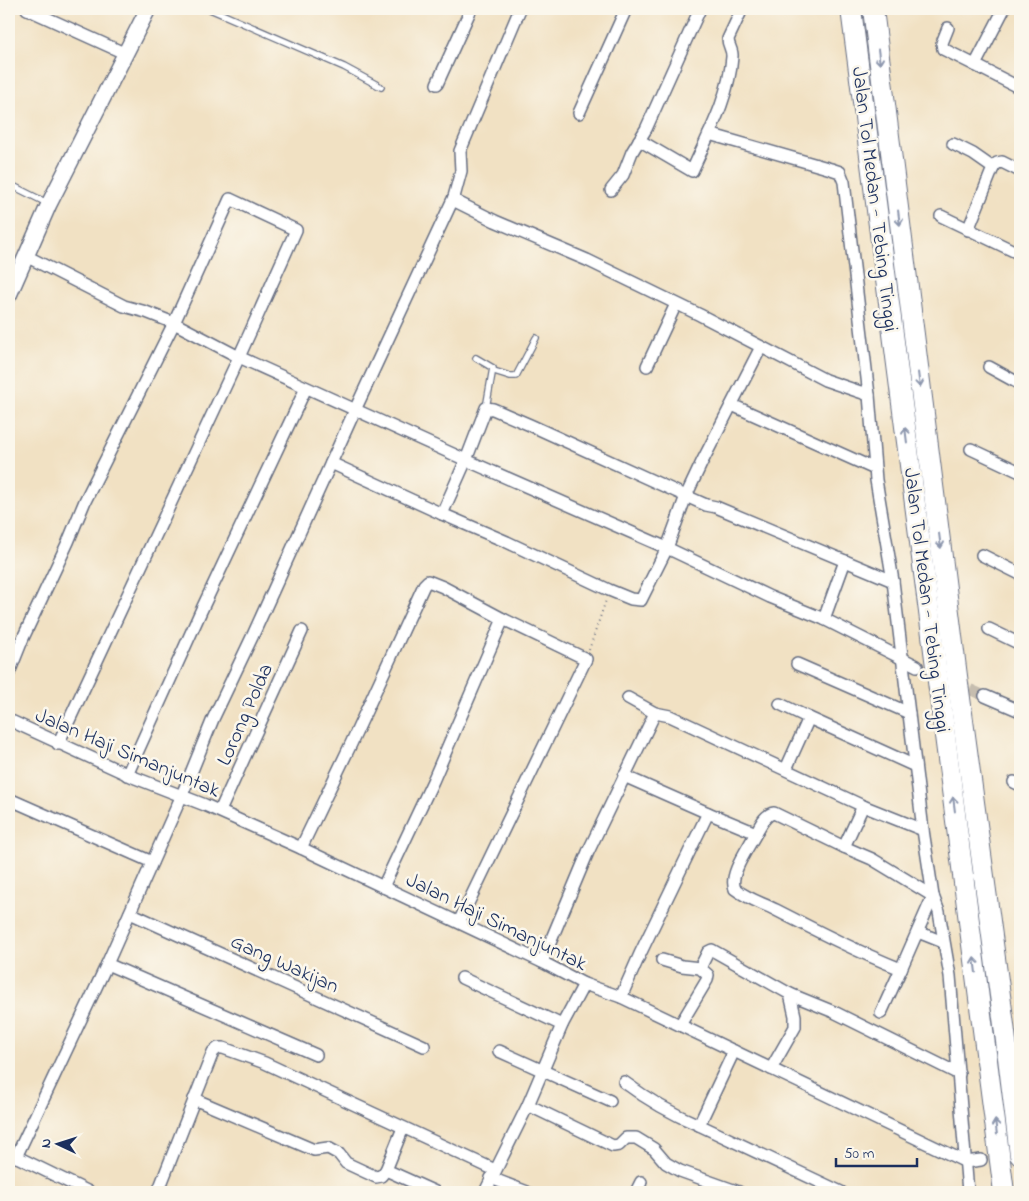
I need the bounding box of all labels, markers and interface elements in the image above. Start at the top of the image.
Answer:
one-way arrow [874,49,884,65]
street label: Jalan Tol Medan - Tebing Tinggi [841,65,905,334]
one-way arrow [894,210,904,226]
one-way arrow [914,371,924,387]
one-way arrow [901,427,911,443]
street label: Jalan Tol Medan - Tebing Tinggi [893,466,957,735]
one-way arrow [935,532,945,548]
street label: Lorong Polda [210,659,284,772]
street label: Jalan Haji Simanjuntak [30,701,225,807]
one-way arrow [949,797,959,813]
street label: Jalan Haji Simanjuntak [400,866,592,980]
street label: Gang Wakijan [224,928,343,1004]
one-way arrow [970,958,980,974]
north arrow [32,1118,82,1168]
one-way arrow [991,1119,1001,1135]
scale bar [836,1136,918,1168]
text: N [36,1138,57,1149]
text: 50 m [844,1143,875,1165]

